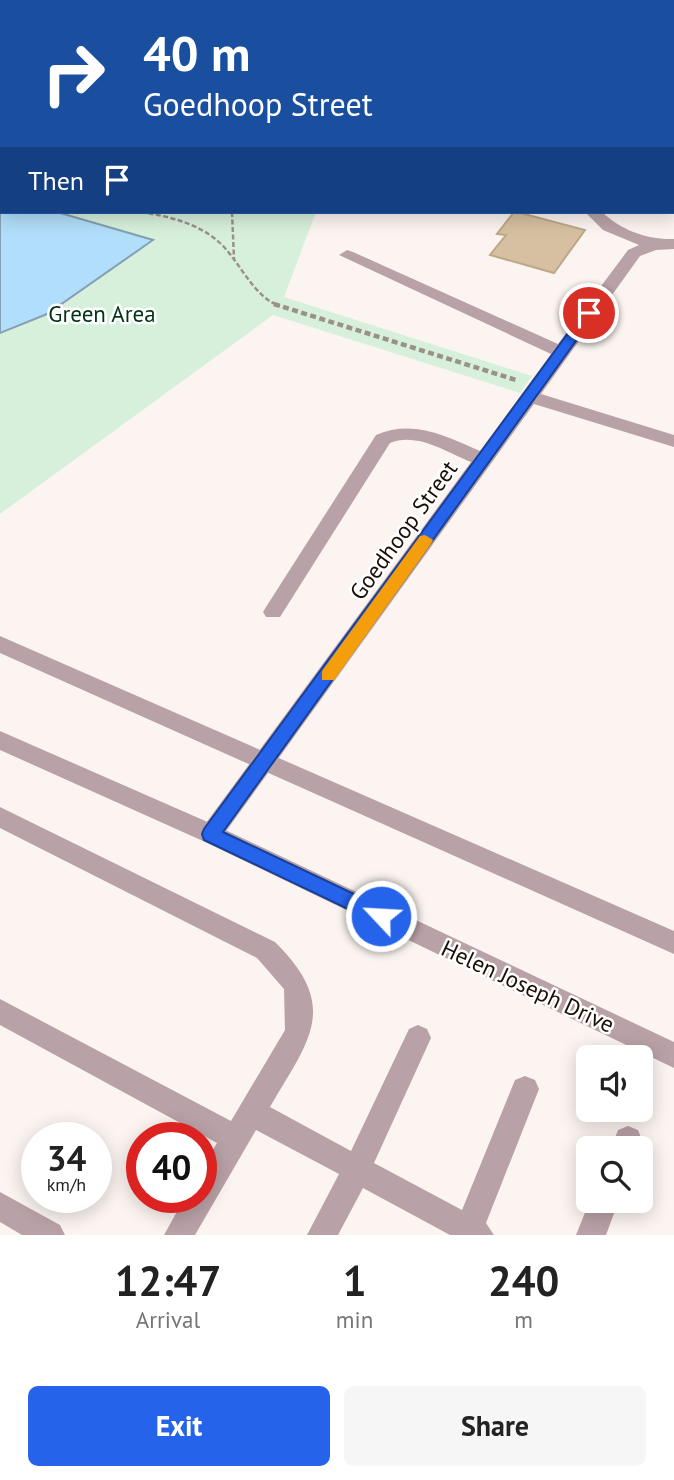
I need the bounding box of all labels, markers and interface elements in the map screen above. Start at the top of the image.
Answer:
text: 40 m [143,21,250,85]
icon: right [28,28,119,119]
text: Goedhoop Street [143,83,373,125]
icon: arrive [98,161,136,199]
text: Then [28,164,84,197]
pin [559,283,619,343]
icon: arrive [570,294,608,332]
park label: Green Area [48,299,156,328]
street label: Goedhoop Street [343,455,463,605]
position arrow [344,879,418,953]
street label: Helen Joseph Drive [437,933,619,1039]
map controls [576,1045,653,1213]
button: sound [576,1045,653,1122]
speed limit sign: 40 [126,1122,217,1213]
text: 34 [47,1135,86,1181]
button: search [576,1136,653,1213]
text: km/h [47,1173,86,1196]
text: 12:47 [115,1253,221,1308]
text: 1 [343,1253,366,1308]
text: 240 [488,1253,559,1308]
text: Arrival [136,1305,200,1334]
text: min [336,1305,373,1334]
text: m [514,1305,533,1334]
button: Exit [28,1386,330,1466]
button: Share [344,1386,646,1466]

